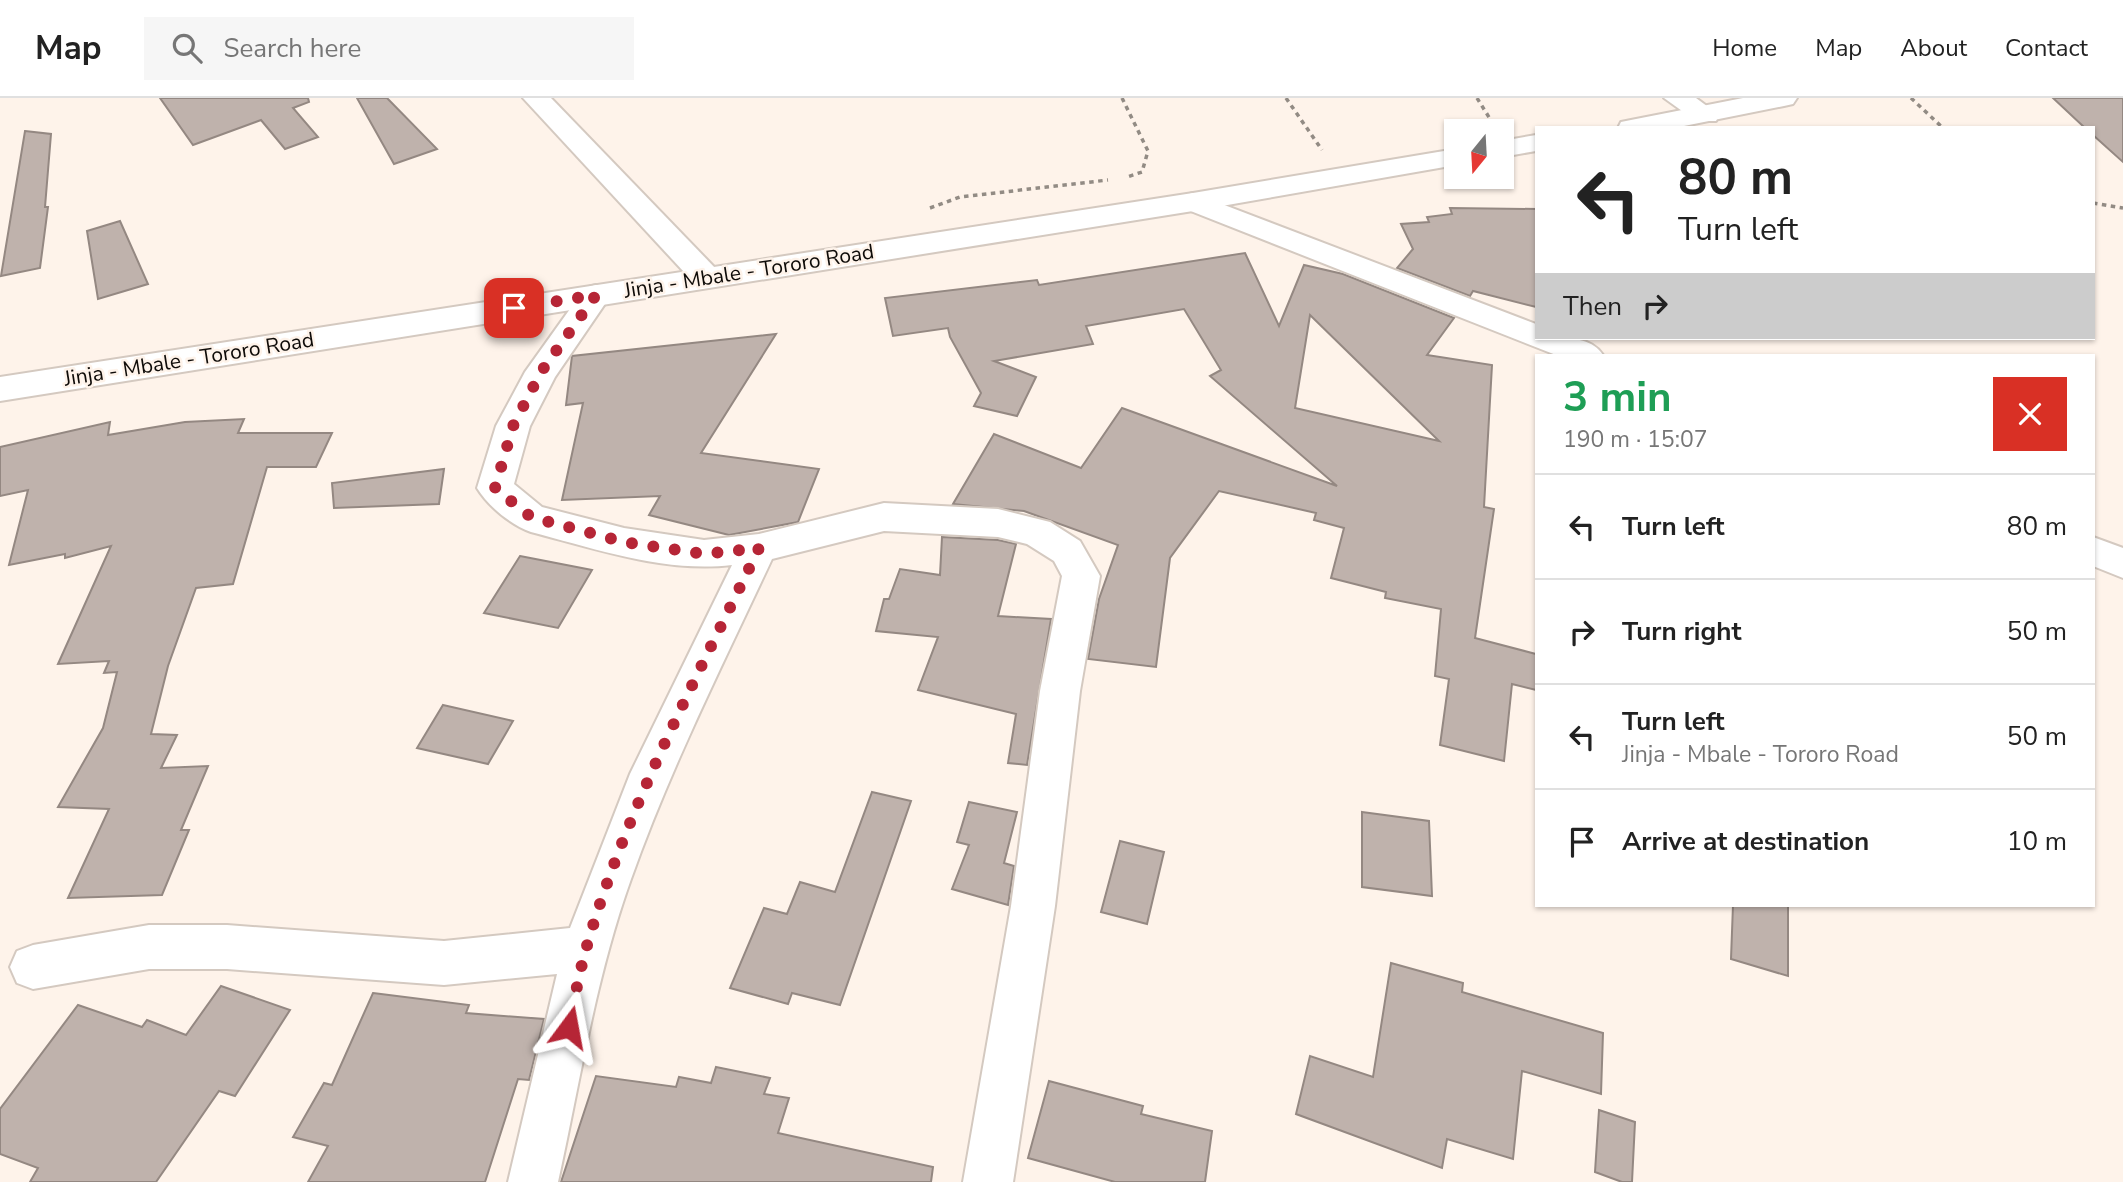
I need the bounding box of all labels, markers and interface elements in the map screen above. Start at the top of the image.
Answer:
search box [144,17,634,80]
text: Map [35,26,102,71]
icon: search [168,29,206,67]
text: Search here [224,31,361,66]
text: Home [1712,32,1777,64]
text: Map [1815,32,1862,64]
text: About [1900,32,1967,64]
text: Contact [2005,32,2088,64]
north arrow [1444,119,1514,189]
map controls [1444,119,1514,189]
text: 80 m [1678,144,1793,211]
icon: left [1563,154,1654,245]
text: Turn left [1678,208,1798,251]
street label: Jinja - Mbale - Tororo Road [621,237,876,305]
pin [484,278,544,338]
icon: right [1636,287,1674,325]
icon: arrive [495,289,533,327]
text: Then [1563,289,1622,324]
street label: Jinja - Mbale - Tororo Road [61,325,316,393]
text: 3 min [1563,369,1672,426]
button: close [1993,377,2067,451]
text: 190 m · 15:07 [1563,424,1708,455]
icon: left [1563,508,1601,546]
text: Turn left [1622,509,1725,544]
text: 80 m [2007,509,2067,544]
icon: right [1563,613,1601,651]
text: Turn right [1622,614,1741,649]
text: 50 m [2007,614,2067,649]
text: Turn left [1622,704,1725,739]
icon: left [1563,718,1601,756]
text: 50 m [2007,719,2067,754]
text: Jinja - Mbale - Tororo Road [1622,739,1899,770]
icon: arrive [1563,823,1601,861]
text: Arrive at destination [1622,824,1869,859]
text: 10 m [2007,824,2067,859]
position arrow [532,990,606,1064]

